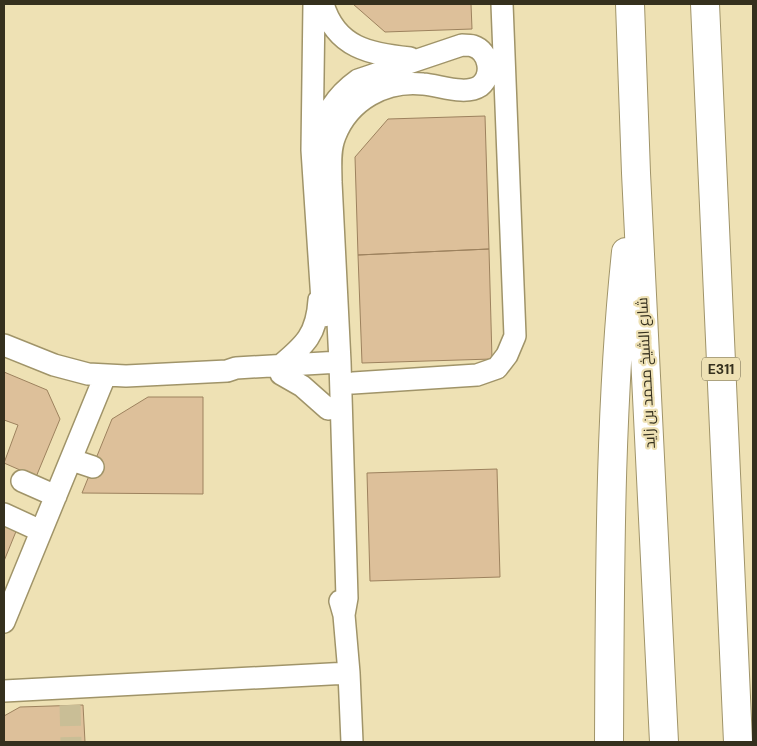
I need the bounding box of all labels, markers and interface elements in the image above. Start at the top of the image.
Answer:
street label: شارع الشيخ محمد بن زايد [632,297,661,449]
road number: E311 [702,358,740,380]

